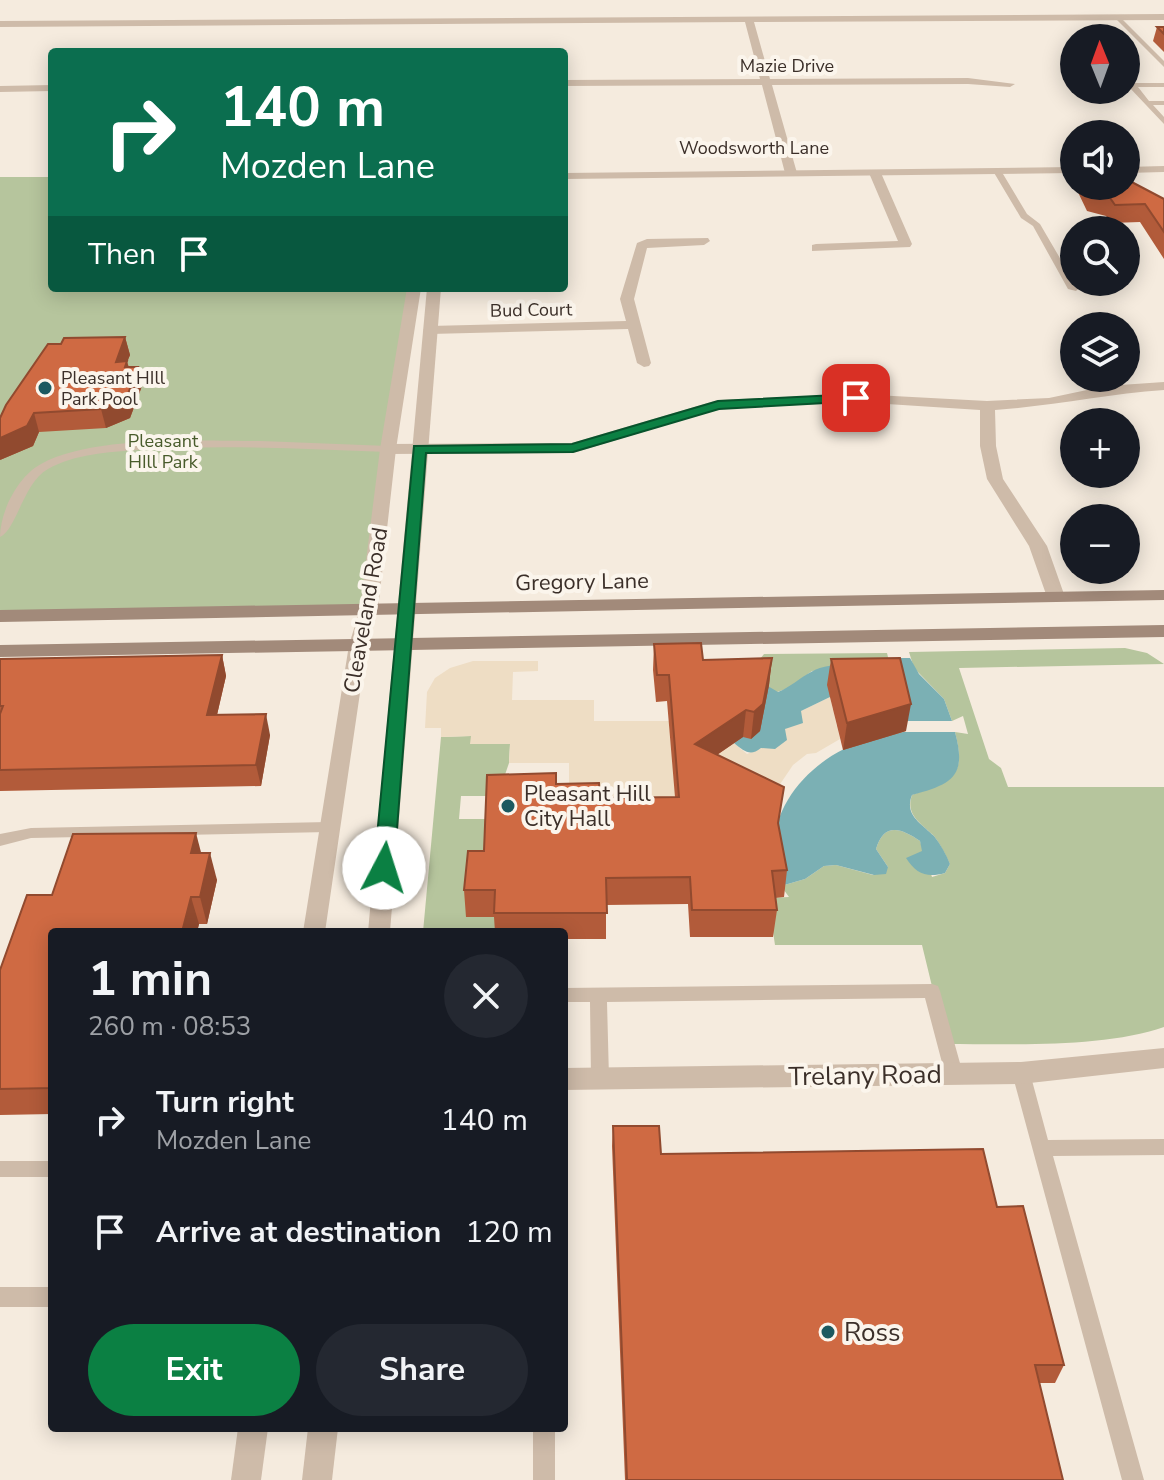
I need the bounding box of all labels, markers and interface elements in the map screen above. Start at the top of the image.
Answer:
north arrow [1060,24,1140,104]
map controls [1060,24,1140,584]
street label: Mazie Drive [740,54,834,78]
text: 140 m [220,69,385,146]
icon: right [88,80,192,184]
button: sound [1060,120,1140,200]
street label: Woodsworth Lane [679,136,829,160]
text: Mozden Lane [220,142,435,191]
button: search [1060,216,1140,296]
icon: arrive [172,232,216,276]
text: Then [88,234,156,275]
street label: Bud Court [490,297,573,323]
button: layers [1060,312,1140,392]
pin [822,364,890,432]
place label: Pleasant HIll Park Pool [61,366,166,411]
icon: arrive [834,376,878,420]
marker: Pleasant HIll Park Pool [36,379,54,397]
button: + [1060,408,1140,488]
park label: Pleasant HIll Park [128,429,199,474]
button: − [1060,504,1140,584]
street label: Cleaveland Road [337,525,395,695]
street label: Gregory Lane [515,566,649,598]
place label: Pleasant Hill City Hall [524,779,651,834]
marker: Pleasant Hill City Hall [499,797,517,815]
position arrow [342,826,426,910]
text: 1 min [88,946,212,1012]
button: close [444,954,528,1038]
text: 260 m · 08:53 [88,1009,251,1044]
street label: Trelany Road [788,1057,942,1094]
text: Turn right [156,1082,294,1123]
icon: right [88,1098,132,1142]
text: 140 m [441,1100,528,1141]
text: Mozden Lane [156,1123,311,1158]
icon: arrive [88,1210,132,1254]
text: Arrive at destination [156,1212,441,1253]
text: 120 m [465,1212,553,1253]
place label: Ross [844,1315,901,1350]
marker: Ross [819,1323,837,1341]
button: Exit [88,1324,300,1416]
button: Share [316,1324,528,1416]

